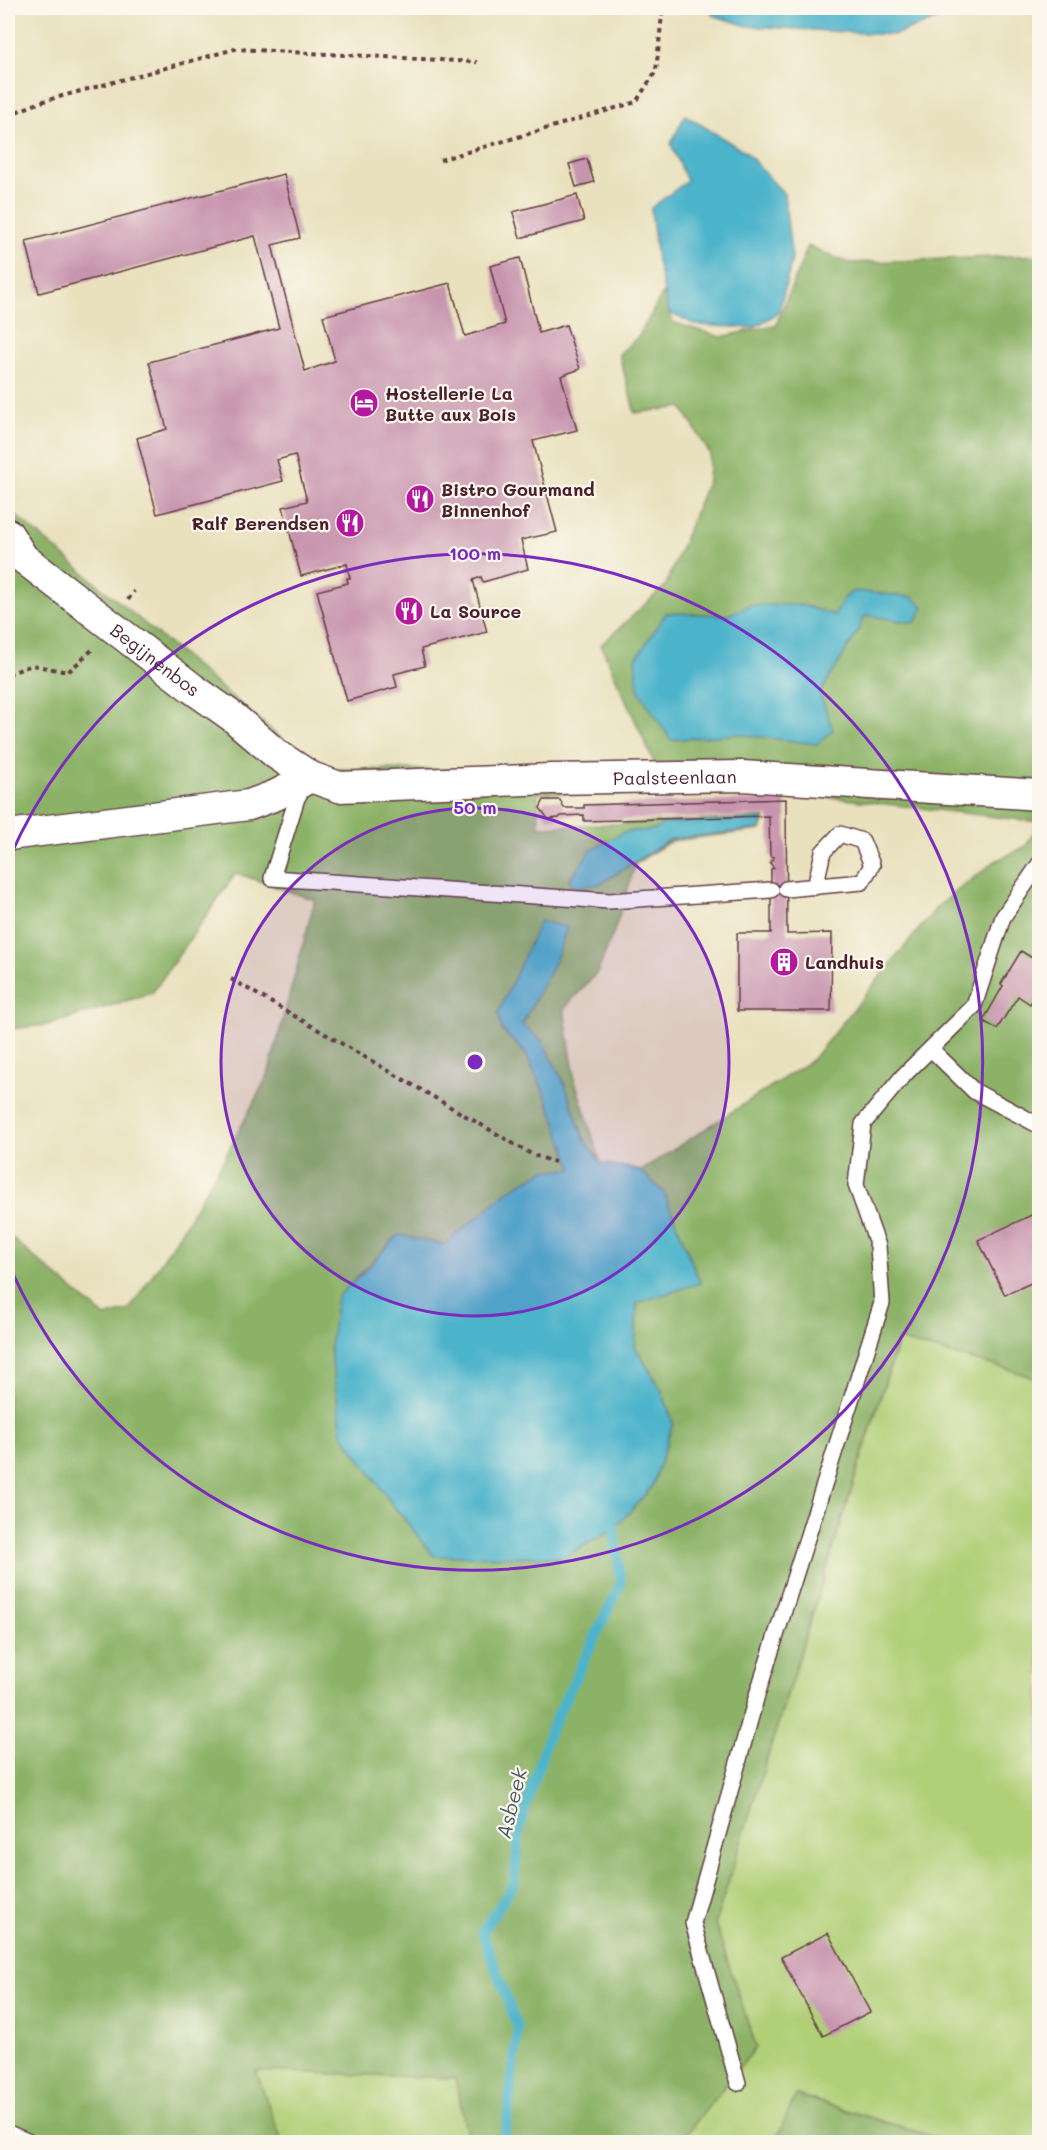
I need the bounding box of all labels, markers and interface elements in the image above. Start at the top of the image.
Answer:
place label: Hostellerie La Butte aux Bois [385,381,516,426]
hotel icon: Hostellerie La Butte aux Bois [348,387,380,419]
place label: Bistro Gourmand Binnenhof [441,477,595,522]
restaurant icon: Bistro Gourmand Binnenhof [404,483,436,515]
restaurant icon: Ralf Berendsen [334,507,366,539]
place label: Ralf Berendsen [192,511,329,535]
text: 100 m [449,541,501,565]
restaurant icon: La Source [393,595,425,627]
place label: La Source [430,599,522,623]
street label: Begijnenbos [106,618,204,702]
street label: Paalsteenlaan [613,764,737,790]
text: 50 m [454,795,496,819]
building icon: Landhuis [768,946,800,978]
place label: Landhuis [805,950,884,974]
centre of rings [465,1052,485,1072]
water label: Asbeek [490,1765,532,1841]

